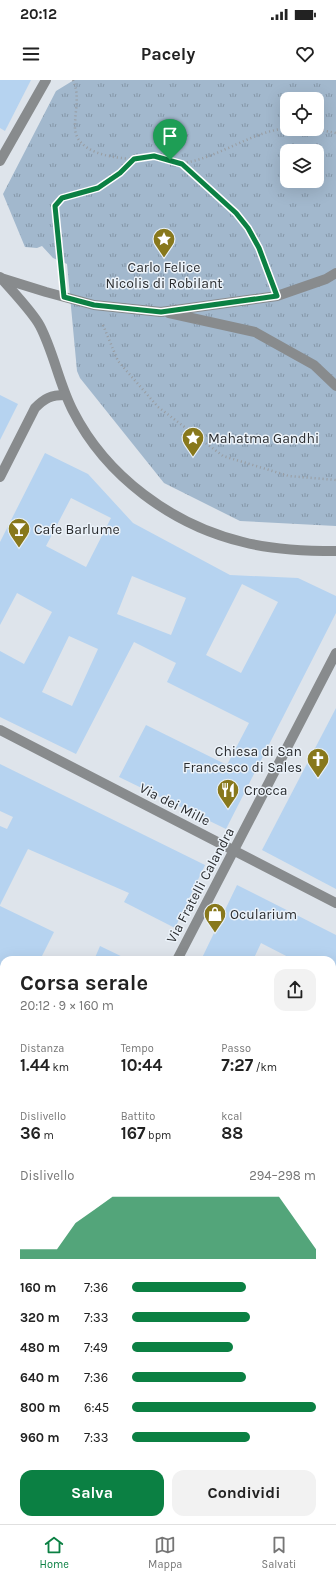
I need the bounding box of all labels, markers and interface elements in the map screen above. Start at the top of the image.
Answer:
text: 20:12 [20,5,57,23]
icon: menu [20,43,42,65]
text: Pacely [141,43,195,65]
icon: heart [294,43,316,65]
map controls [280,92,324,188]
button: locate [280,92,324,136]
pin [153,119,187,160]
icon: arrive [159,125,181,147]
button: layers [280,144,324,188]
place icon: Carlo Felice Nicolis di Robilant [151,226,177,259]
place label: Carlo Felice Nicolis di Robilant [105,259,223,292]
place icon: Mahatma Gandhi [180,425,206,458]
place label: Mahatma Gandhi [208,430,319,447]
bar icon: Cafe Barlume [6,516,32,549]
place label: Cafe Barlume [34,521,120,538]
place label: Chiesa di San Francesco di Sales [183,743,302,776]
church icon: Chiesa di San Francesco di Sales [305,746,331,779]
restaurant icon: Crocca [215,777,241,810]
street label: Via dei Mille [137,779,213,830]
place label: Crocca [244,782,287,799]
street label: Via Fratelli Calandra [163,825,238,946]
shop icon: Ocularium [202,901,228,934]
place label: Ocularium [230,906,297,923]
button: share [274,969,316,1011]
text: Corsa serale [20,970,148,996]
text: 20:12 · 9 × 160 m [20,998,114,1013]
text: Distanza [20,1042,64,1055]
text: Tempo [121,1042,154,1055]
text: Passo [221,1042,251,1055]
text: 1.44 [20,1055,50,1075]
text: 10:44 [121,1055,162,1075]
text: 7:27 [221,1055,253,1075]
text: km [50,1061,69,1074]
text: /km [253,1061,277,1074]
text: Dislivello [20,1110,66,1123]
text: Battito [121,1110,155,1123]
text: kcal [221,1110,242,1123]
text: 36 [20,1123,41,1143]
text: 167 [121,1123,146,1143]
text: 88 [221,1123,243,1143]
text: m [41,1129,54,1142]
text: bpm [146,1129,171,1142]
text: Dislivello [20,1168,74,1183]
text: 294–298 m [249,1168,316,1183]
text: 160 m [20,1280,56,1295]
text: 7:36 [84,1280,108,1295]
text: 320 m [20,1310,60,1325]
text: 7:33 [84,1310,108,1325]
text: 480 m [20,1340,60,1355]
text: 7:49 [84,1340,108,1355]
text: 640 m [20,1370,59,1385]
text: 7:36 [84,1370,108,1385]
text: 800 m [20,1400,60,1415]
text: 6:45 [84,1400,109,1415]
text: 960 m [20,1430,60,1445]
text: 7:33 [84,1430,108,1445]
button: Salva [20,1470,164,1516]
button: Condividi [172,1470,316,1516]
tab: Home [40,1534,69,1571]
tab: Mappa [148,1534,182,1571]
tab: Salvati [262,1534,296,1571]

